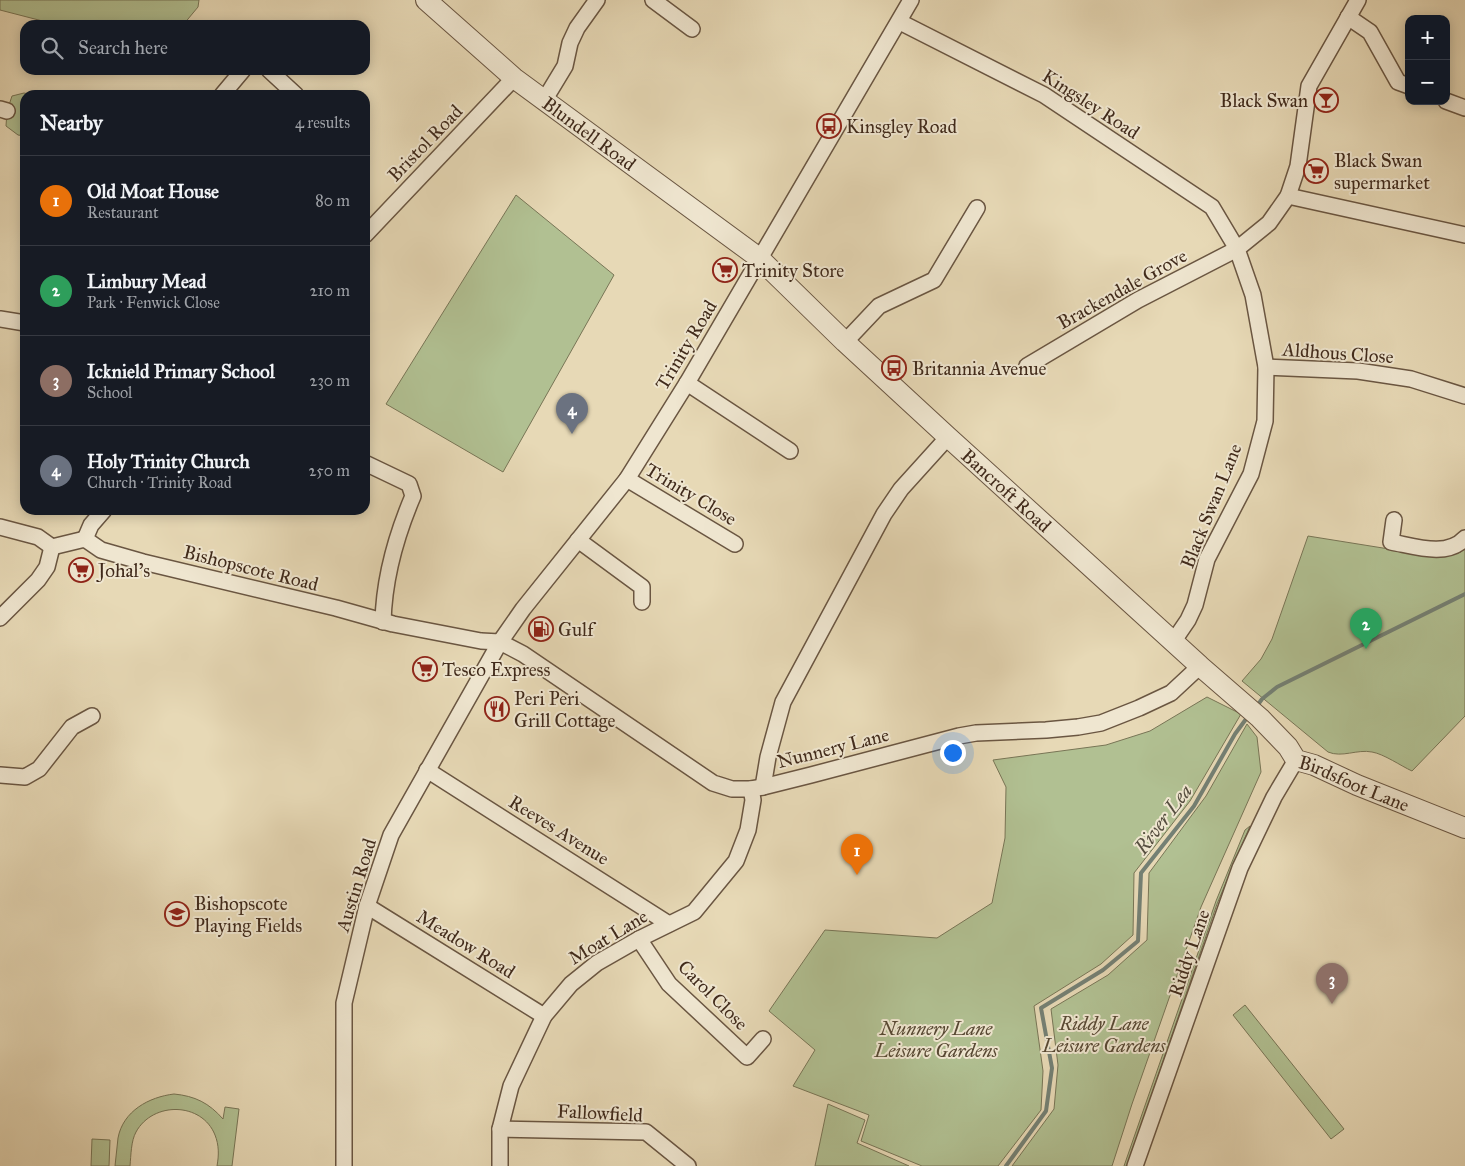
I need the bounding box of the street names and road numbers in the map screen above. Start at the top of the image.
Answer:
street label: Kingsley Road [1038,64,1144,145]
street label: Blundell Road [538,91,641,176]
street label: Bristol Road [383,99,468,186]
street label: Brackendale Grove [1053,244,1191,334]
street label: Trinity Road [650,296,722,394]
street label: Aldhous Close [1281,338,1394,368]
street label: Black Swan Lane [1176,440,1247,572]
street label: Bancroft Road [957,444,1057,537]
street label: Trinity Close [641,458,741,530]
street label: Bishopscote Road [181,540,321,596]
street label: Nunnery Lane [775,723,892,773]
street label: Birdsfoot Lane [1296,750,1413,816]
street label: Reeves Avenue [505,790,613,870]
street label: Austin Road [331,835,381,935]
street label: Moat Lane [564,904,652,970]
street label: Meadow Road [413,905,520,984]
street label: Riddy Lane [1163,906,1215,1000]
street label: Carol Close [673,955,753,1035]
street label: Fallowfield [557,1099,644,1127]

